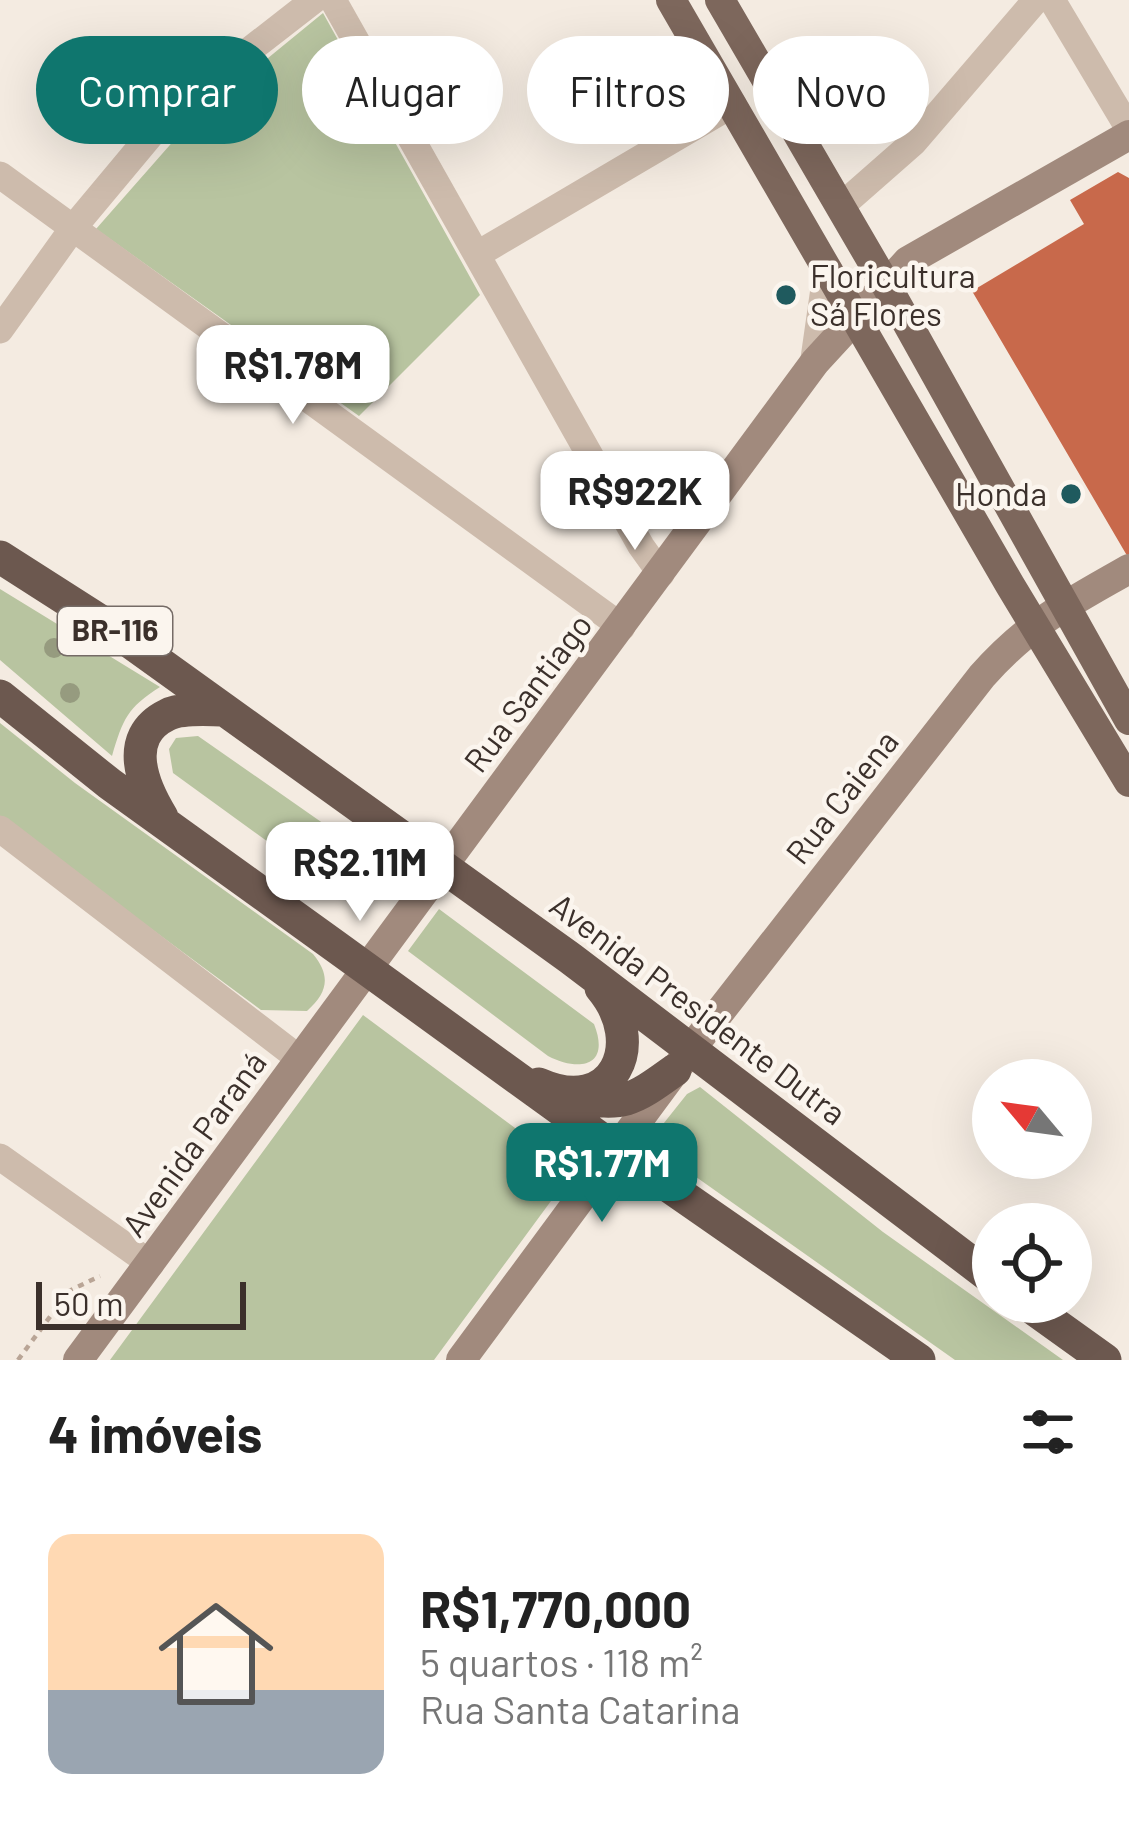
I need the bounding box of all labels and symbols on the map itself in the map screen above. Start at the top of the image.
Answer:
place label: Floricultura Sá Flores [810,255,976,333]
marker: Floricultura Sá Flores [773,282,799,308]
pin: R$1.78M [182,325,404,427]
pin: R$922K [537,451,733,553]
place label: Honda [955,473,1047,513]
marker: Honda [1058,481,1084,507]
street label: Rua Santiago [455,605,600,780]
road number: BR-116 [58,607,172,655]
street label: Rua Caiena [777,722,906,871]
pin: R$2.11M [249,822,471,924]
street label: Avenida Presidente Dutra [543,884,854,1133]
street label: Avenida Paraná [113,1043,274,1244]
north arrow [972,1059,1092,1179]
pin: R$1.77M [491,1123,713,1225]
scale bar [36,1276,246,1329]

